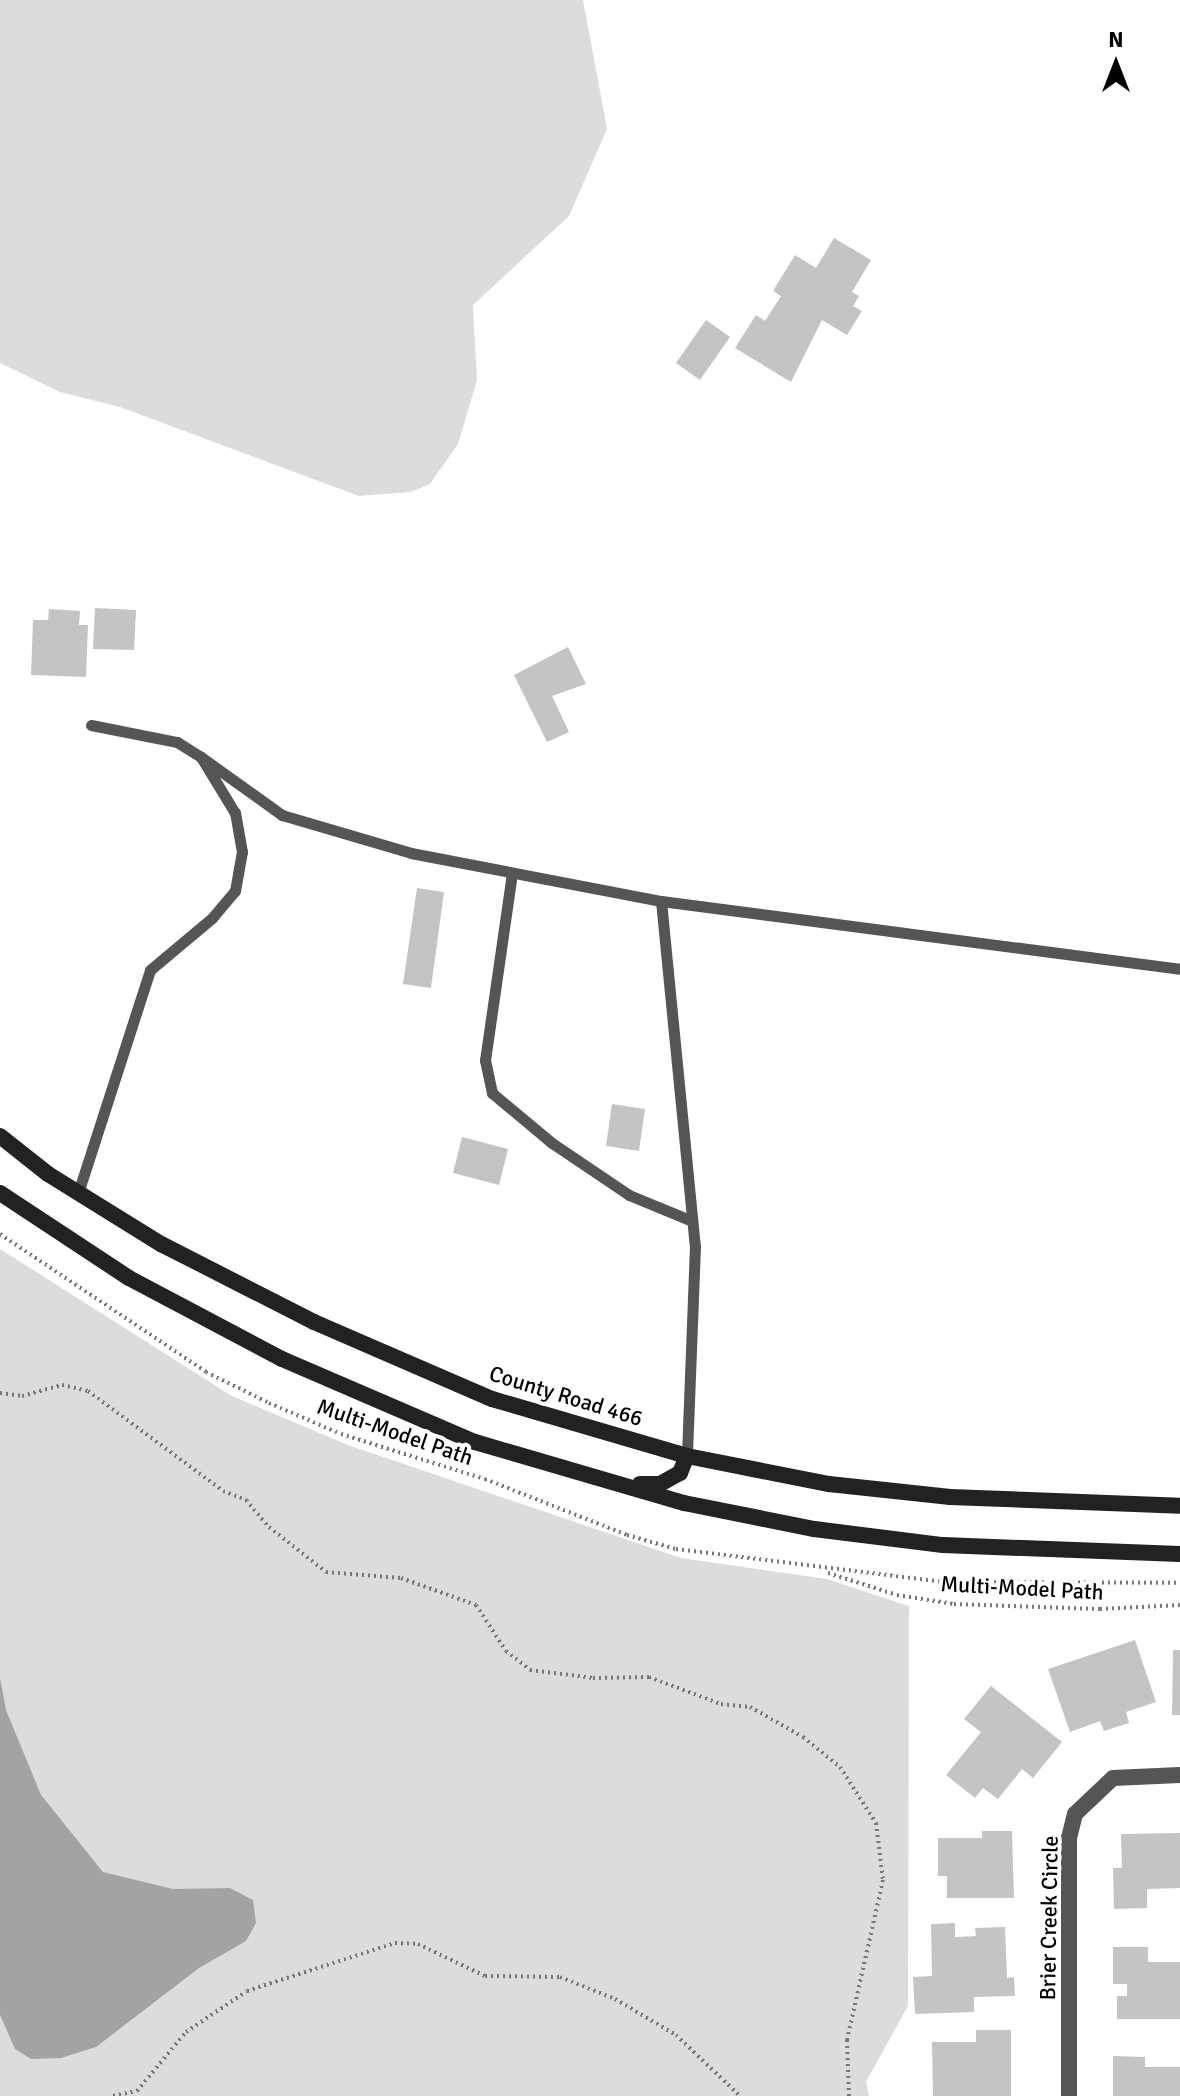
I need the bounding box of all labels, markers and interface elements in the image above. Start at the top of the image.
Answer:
north arrow [1076,24,1156,104]
text: N [1108,26,1124,53]
street label: County Road 466 [486,1360,646,1432]
street label: Multi-Model Path [314,1393,476,1471]
street label: Multi-Model Path [940,1571,1104,1605]
street label: Brier Creek Circle [1034,1835,1064,2001]

